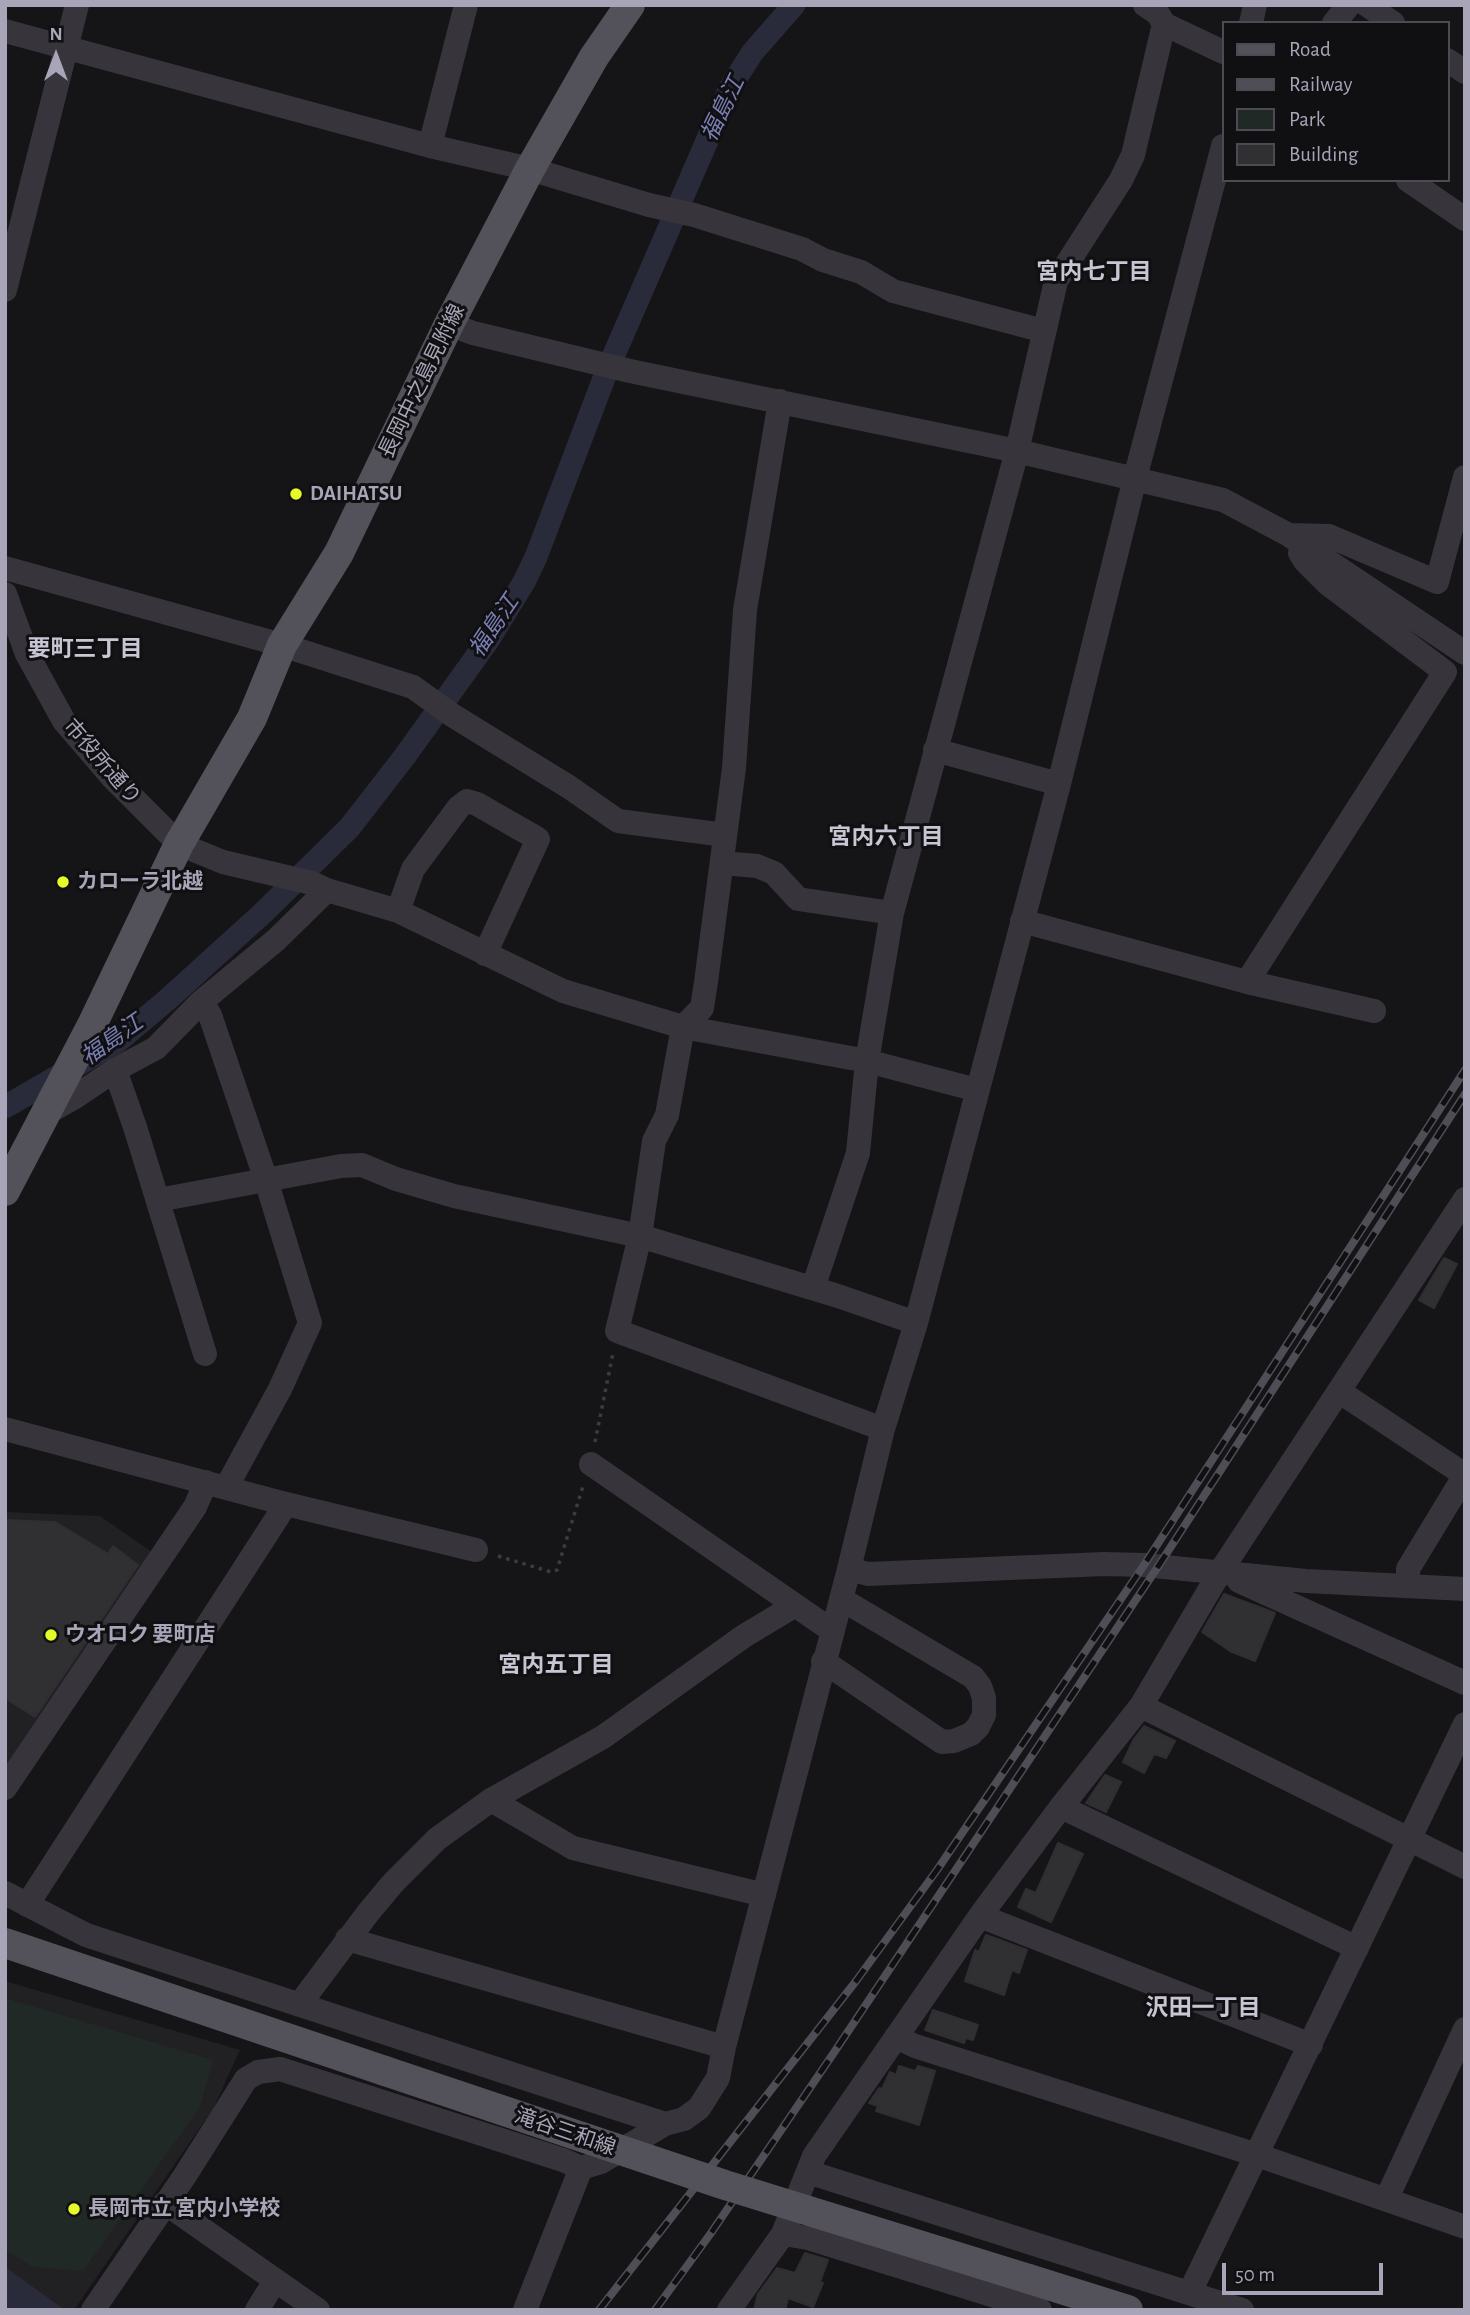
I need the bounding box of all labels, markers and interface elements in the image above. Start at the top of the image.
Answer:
north arrow [21,21,91,91]
legend [1222,21,1449,182]
text: N [49,25,63,44]
text: Road [1289,39,1331,60]
water label: 福島江 [695,72,751,146]
text: Railway [1289,74,1352,95]
text: Park [1289,109,1325,130]
text: Building [1289,144,1358,165]
district label: 宮内七丁目 [1037,258,1151,286]
street label: 長岡中之島見附線 [374,300,470,462]
place label: DAIHATSU [310,481,402,507]
marker: DAIHATSU [288,486,304,502]
water label: 福島江 [463,590,525,662]
district label: 要町三丁目 [28,635,142,663]
street label: 市役所通り [58,714,146,810]
district label: 宮内六丁目 [829,823,943,851]
place label: カローラ北越 [77,869,203,895]
marker: カローラ北越 [55,874,71,890]
water label: 福島江 [76,1009,148,1071]
place label: ウオロク 要町店 [65,1622,215,1648]
marker: ウオロク 要町店 [43,1627,59,1643]
district label: 宮内五丁目 [499,1651,613,1679]
district label: 沢田一丁目 [1146,1994,1260,2022]
street label: 滝谷三和線 [511,2103,619,2161]
place label: 長岡市立 宮内小学校 [88,2196,280,2222]
marker: 長岡市立 宮内小学校 [66,2201,82,2217]
scale bar [1225,2248,1386,2292]
text: 50 m [1235,2264,1275,2285]

